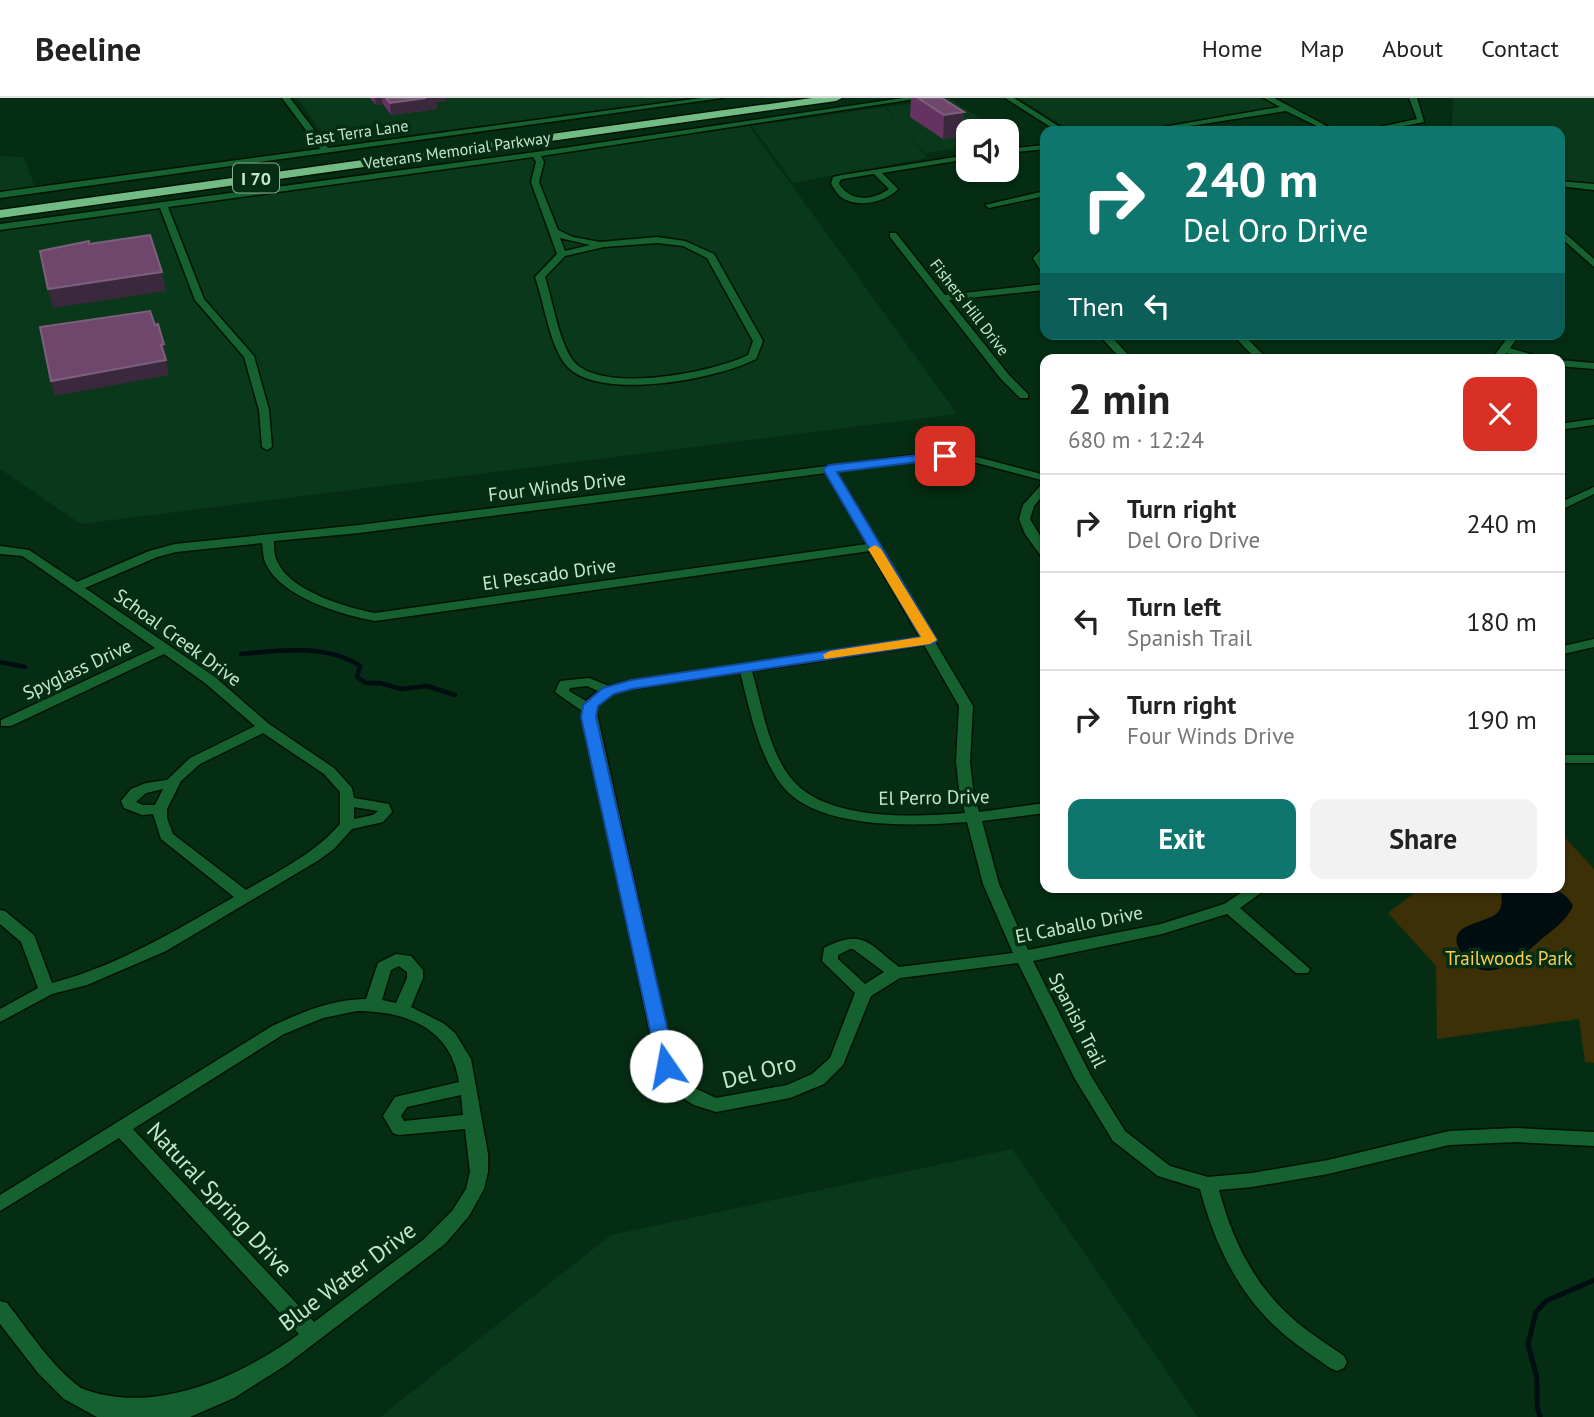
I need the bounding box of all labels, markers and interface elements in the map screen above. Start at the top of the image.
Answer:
text: Beeline [35,27,141,70]
text: Home [1202,33,1262,64]
text: Map [1300,33,1344,64]
text: About [1382,33,1443,64]
text: Contact [1481,33,1559,64]
street label: East Terra Lane [304,115,410,149]
map controls [956,119,1019,182]
button: sound [956,119,1019,182]
street label: Veterans Memorial Parkway [361,127,552,173]
text: 240 m [1183,147,1318,211]
icon: right [1068,154,1159,245]
road number: I 70 [233,164,279,192]
text: Del Oro Drive [1183,209,1368,251]
street label: Fishers Hill Drive [926,255,1014,359]
icon: left [1138,287,1176,325]
text: Then [1068,290,1124,323]
text: 2 min [1068,371,1170,426]
button: close [1463,377,1537,451]
text: 680 m · 12:24 [1068,425,1204,454]
pin [915,426,975,486]
icon: arrive [926,437,964,475]
street label: Four Winds Drive [487,466,627,506]
text: Turn right [1127,492,1236,525]
icon: right [1068,504,1106,542]
text: 240 m [1466,507,1537,540]
text: Del Oro Drive [1127,525,1260,554]
street label: El Pescado Drive [481,553,617,595]
street label: Schoal Creek Drive [110,583,246,691]
text: Turn left [1127,590,1221,623]
icon: left [1068,602,1106,640]
text: 180 m [1466,605,1537,638]
text: Spanish Trail [1127,623,1252,652]
street label: Spyglass Drive [19,633,135,705]
text: Turn right [1127,688,1236,721]
icon: right [1068,700,1106,738]
text: 190 m [1466,703,1537,736]
text: Four Winds Drive [1127,721,1295,750]
street label: El Perro Drive [878,784,990,810]
button: Exit [1068,799,1296,879]
button: Share [1310,799,1537,879]
street label: El Caballo Drive [1013,900,1145,948]
park label: Trailwoods Park [1445,946,1573,970]
street label: Spanish Trail [1044,969,1112,1072]
position arrow [629,1029,703,1103]
street label: Del Oro [719,1048,799,1094]
street label: Natural Spring Drive [141,1116,299,1282]
street label: Blue Water Drive [273,1215,421,1337]

